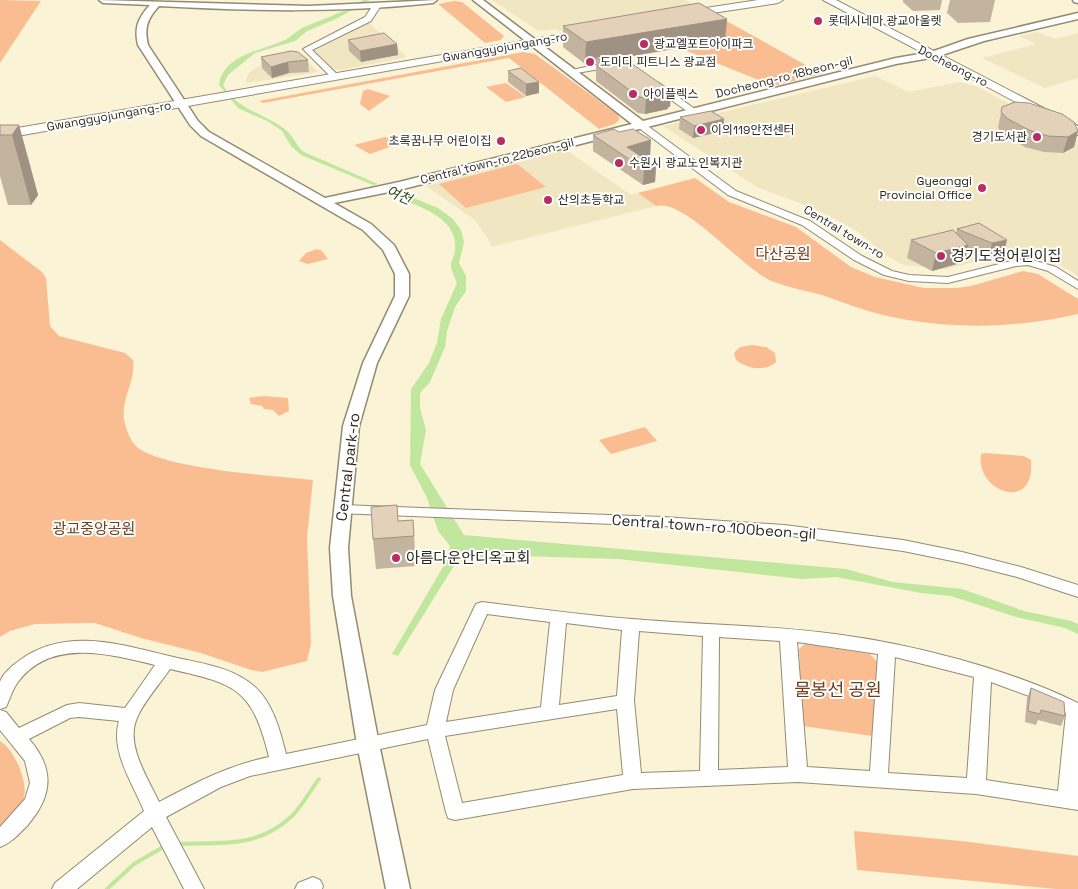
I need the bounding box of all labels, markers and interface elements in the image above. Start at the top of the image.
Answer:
place label: 롯데시네마 광교아울렛 [828,13,942,29]
marker: 롯데시네마 광교아울렛 [812,15,824,27]
street label: Gwanggyojungang-ro [441,28,569,66]
place label: 광교엘포트아이파크 [654,36,753,52]
marker: 광교엘포트아이파크 [638,38,650,50]
street label: Docheong-ro [915,41,991,91]
street label: Docheong-ro 18beon-gil [714,52,854,102]
place label: 도미디 피트니스 광교점 [600,54,717,70]
marker: 도미디 피트니스 광교점 [584,56,596,68]
place label: 아이플렉스 [643,86,698,102]
marker: 아이플렉스 [627,88,639,100]
street label: Gwanggyojungang-ro [45,97,173,135]
place label: 이의119안전센터 [711,122,795,138]
marker: 이의119안전센터 [695,124,707,136]
place label: 경기도서관 [972,129,1027,145]
marker: 경기도서관 [1031,131,1043,143]
place label: 초록꿈나무 어린이집 [389,133,491,149]
street label: Central town-ro 22beon-gil [419,134,575,188]
marker: 초록꿈나무 어린이집 [495,135,507,147]
place label: 수원시 광교노인복지관 [629,155,743,171]
marker: 수원시 광교노인복지관 [613,157,625,169]
place label: Gyeonggi Provincial Office [879,173,972,203]
water label: 여천 [384,182,415,209]
marker: Gyeonggi Provincial Office [976,182,988,194]
place label: 산의초등학교 [558,192,624,208]
marker: 산의초등학교 [542,194,554,206]
street label: Central town-ro [801,202,887,262]
park label: 다산공원 [755,244,811,263]
place label: 경기도청어린이집 [951,246,1061,265]
marker: 경기도청어린이집 [935,250,947,262]
street label: Central park-ro [331,412,364,522]
street label: Central town-ro 100beon-gil [611,510,817,543]
park label: 광교중앙공원 [53,519,135,538]
place label: 아름다운안디옥교회 [406,548,530,567]
marker: 아름다운안디옥교회 [390,552,402,564]
park label: 물봉선 공원 [794,678,882,701]

